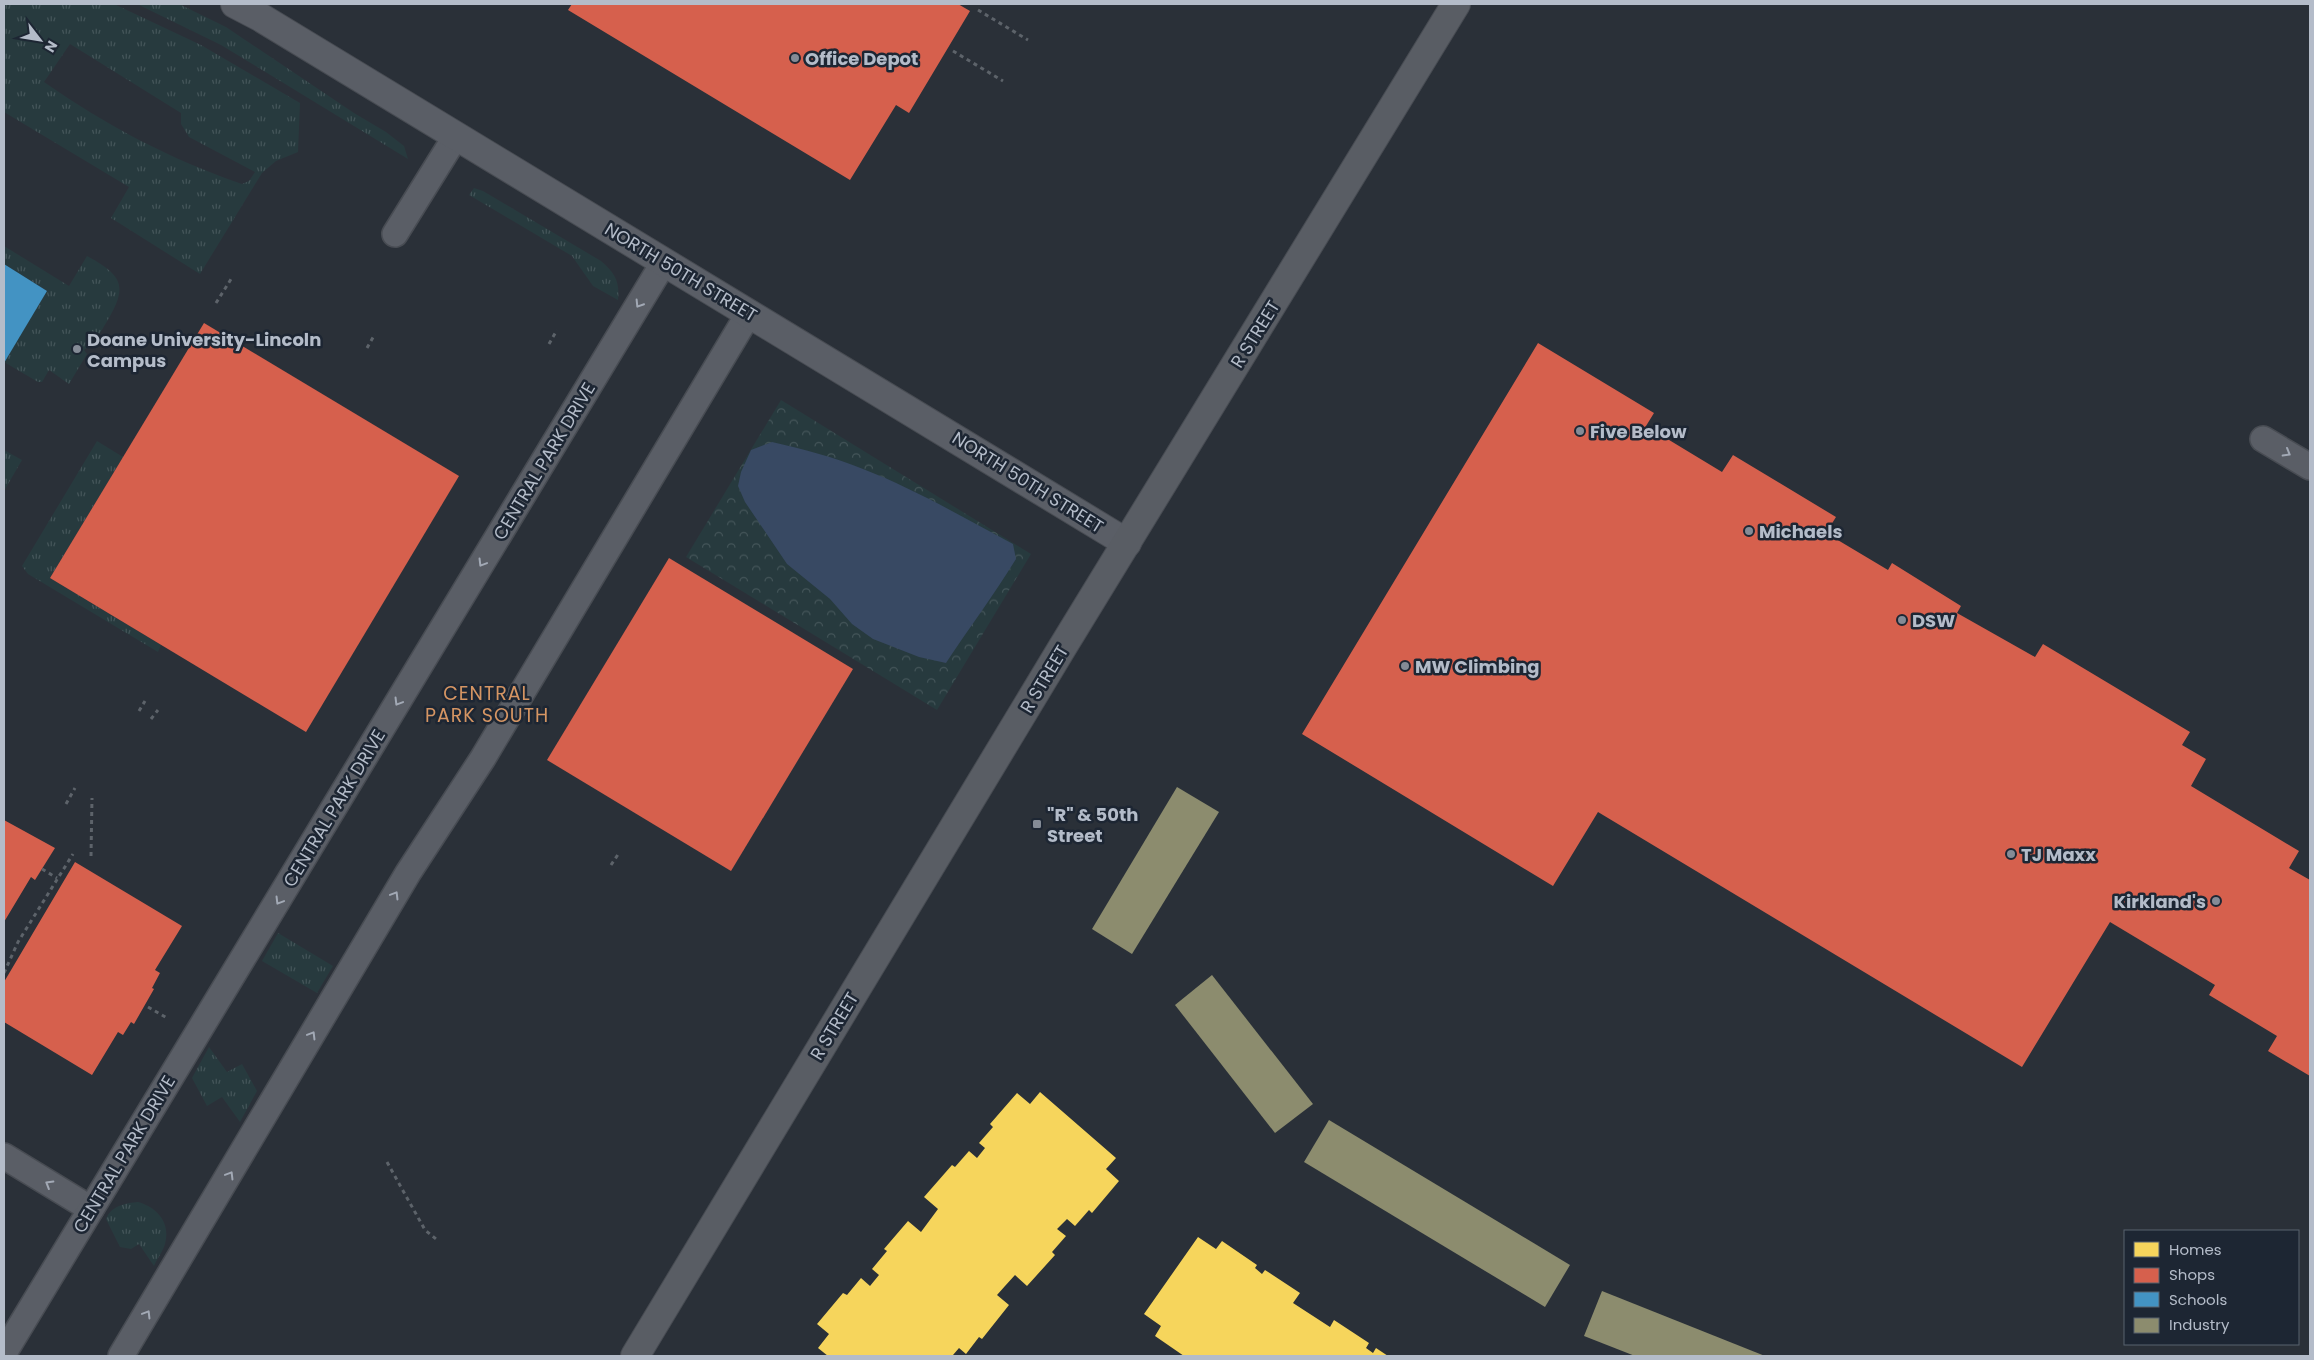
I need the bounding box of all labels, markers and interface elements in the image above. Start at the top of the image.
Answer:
north arrow [15,15,65,65]
text: N [40,37,62,56]
place label: Office Depot [805,46,918,71]
marker: Office Depot [789,52,801,64]
street label: NORTH 50TH STREET [600,217,762,328]
street label: R STREET [1224,295,1286,373]
one-way arrow [635,298,645,307]
place label: Doane University-Lincoln Campus [87,327,321,373]
marker: Doane University-Lincoln Campus [71,343,83,355]
street label: CENTRAL PARK DRIVE [487,378,601,544]
place label: Five Below [1590,419,1687,444]
street label: NORTH 50TH STREET [948,425,1109,539]
marker: Five Below [1574,425,1586,437]
one-way arrow [2281,447,2290,457]
place label: Michaels [1759,519,1843,544]
marker: Michaels [1743,525,1755,537]
one-way arrow [479,557,489,566]
place label: DSW [1912,608,1955,633]
marker: DSW [1896,614,1908,626]
street label: R STREET [1014,640,1074,718]
place label: MW Climbing [1415,654,1540,679]
marker: MW Climbing [1399,660,1411,672]
district label: CENTRAL PARK SOUTH [425,680,549,729]
one-way arrow [395,696,404,705]
street label: CENTRAL PARK DRIVE [277,725,391,891]
place label: "R" & 50th Street [1047,802,1138,848]
marker: "R" & 50th Street [1031,818,1043,830]
place label: TJ Maxx [2021,842,2096,867]
marker: TJ Maxx [2005,848,2017,860]
place label: Kirkland's [2113,889,2206,914]
one-way arrow [389,892,399,901]
marker: Kirkland's [2210,895,2222,907]
one-way arrow [275,896,285,905]
street label: R STREET [804,987,864,1065]
one-way arrow [306,1031,316,1040]
street label: CENTRAL PARK DRIVE [67,1071,181,1237]
one-way arrow [223,1171,233,1180]
one-way arrow [46,1180,55,1190]
legend [2124,1230,2299,1345]
text: Homes [2169,1239,2222,1260]
text: Shops [2169,1264,2215,1285]
text: Schools [2169,1289,2227,1310]
one-way arrow [140,1311,150,1320]
text: Industry [2169,1314,2230,1335]

